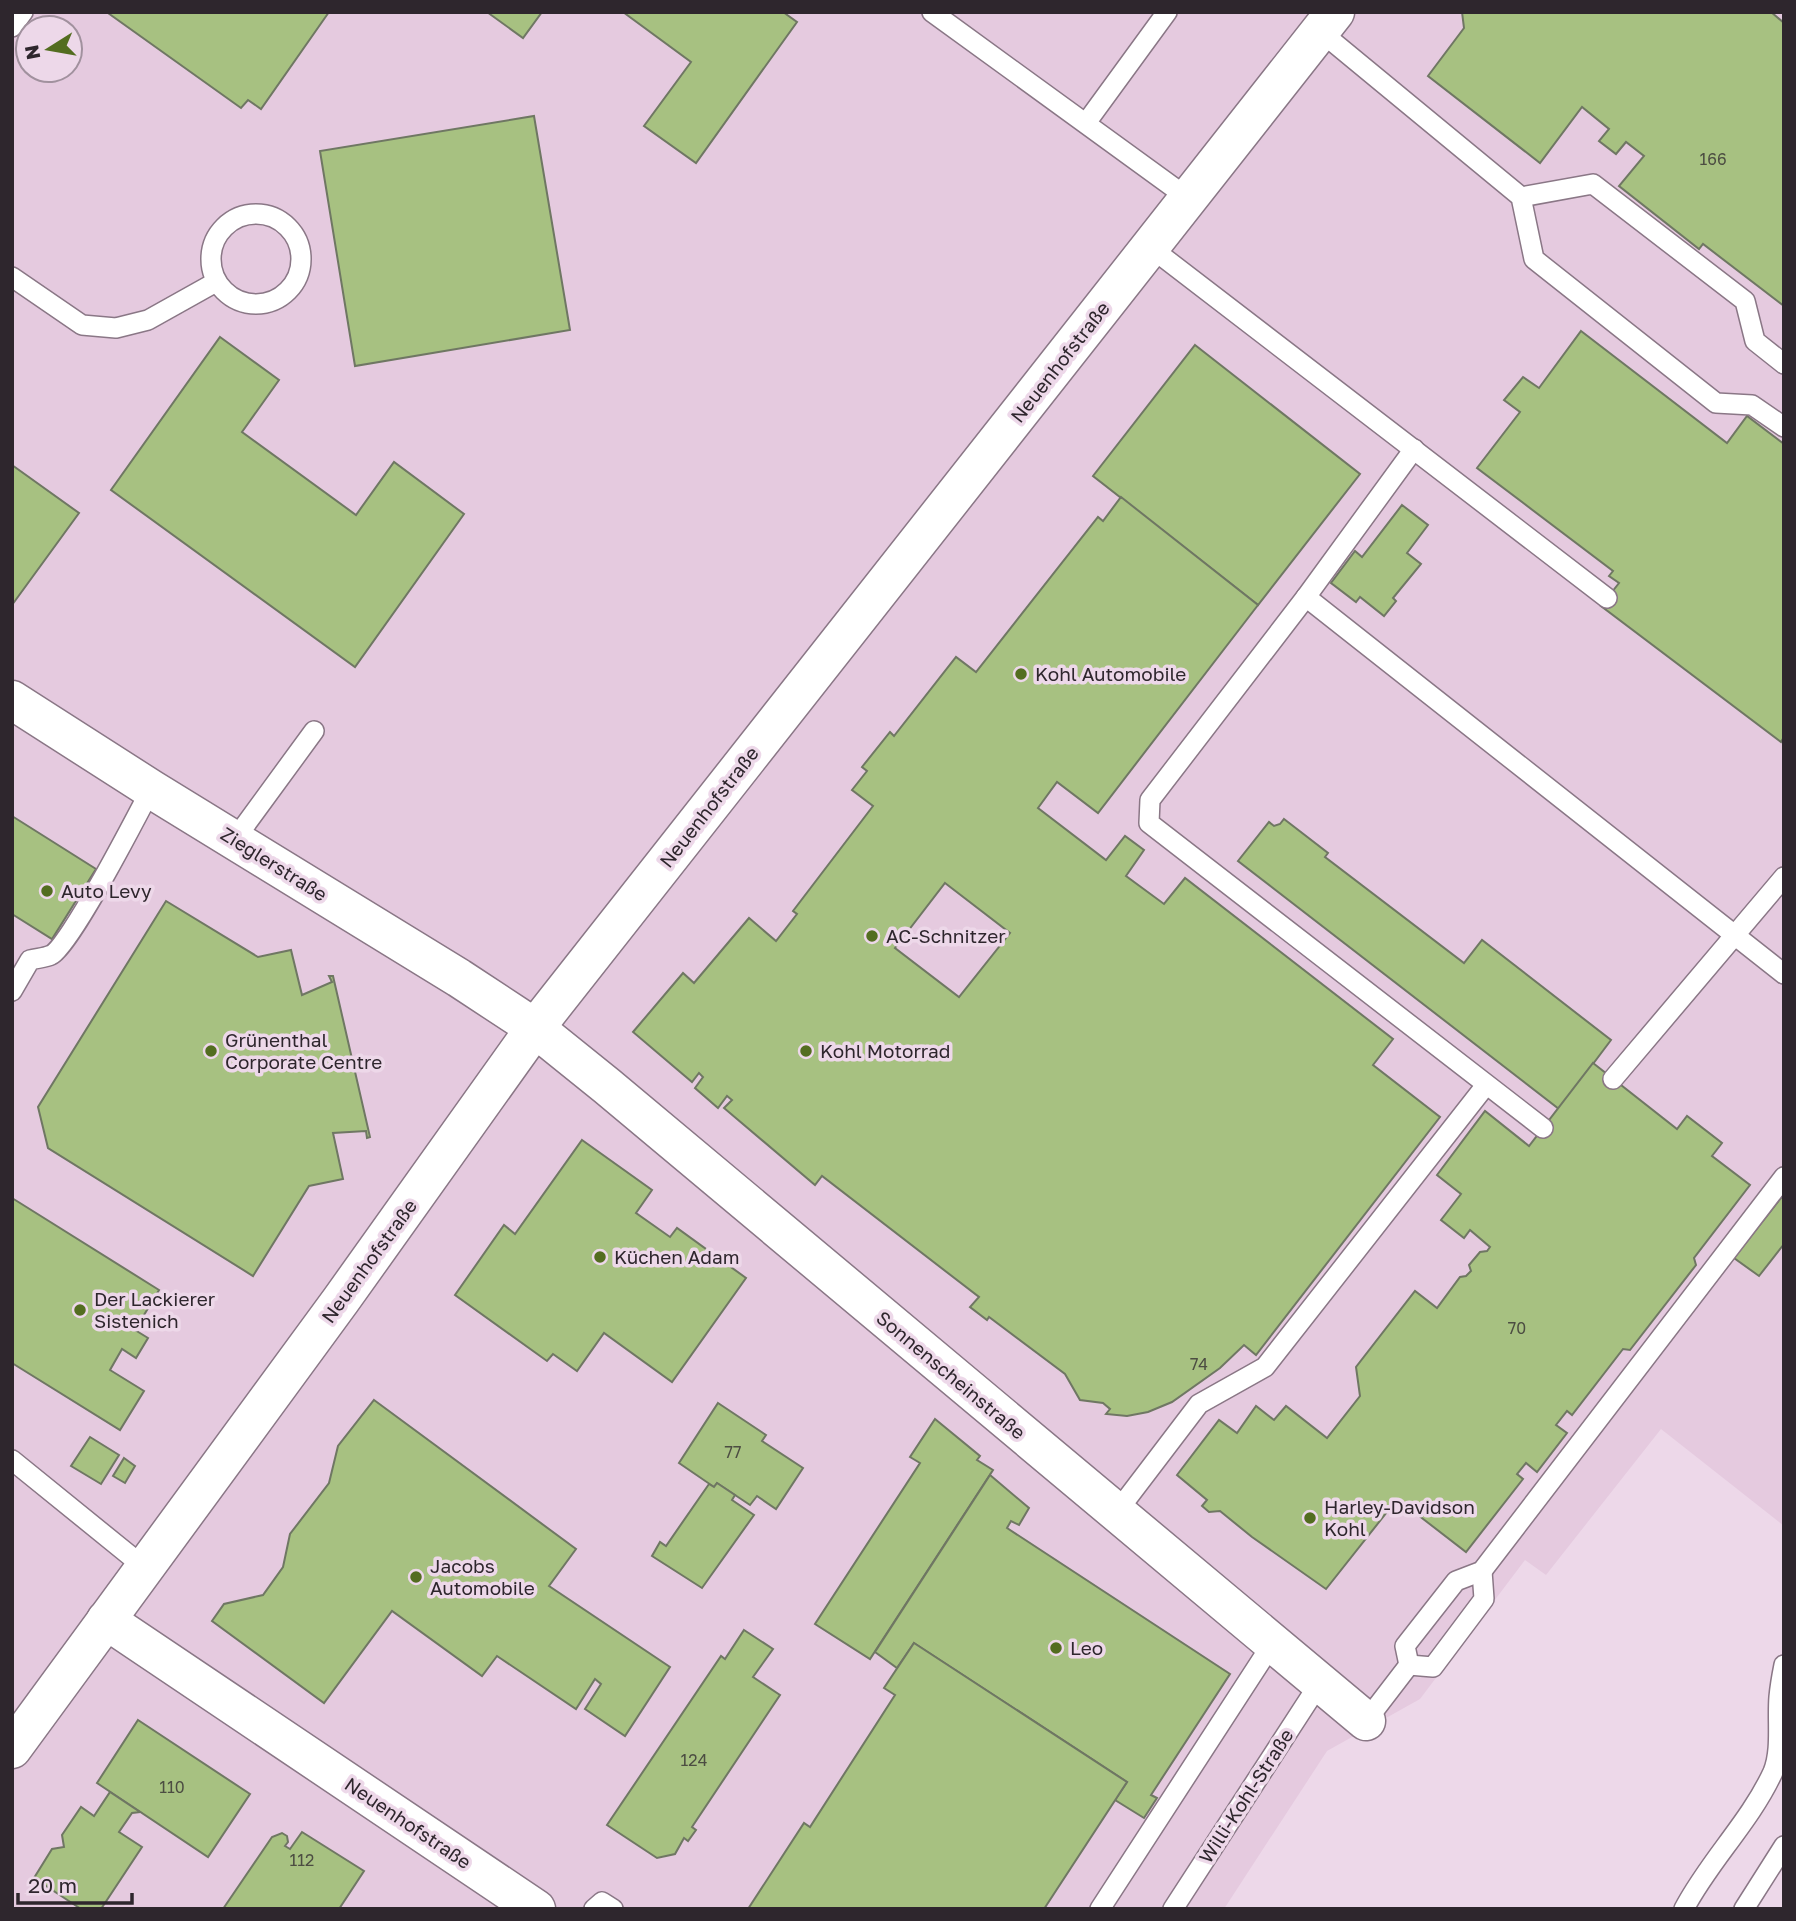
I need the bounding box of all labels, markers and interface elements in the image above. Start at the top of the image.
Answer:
north arrow [14,14,84,84]
text: N [19,43,44,62]
house number: 166 [1699,149,1727,169]
street label: Neuenhofstraße [1005,297,1114,427]
place label: Kohl Automobile [1035,662,1186,685]
marker: Kohl Automobile [1013,666,1029,682]
street label: Neuenhofstraße [654,742,763,872]
street label: Zieglerstraße [217,822,332,905]
place label: Auto Levy [61,879,152,902]
marker: Auto Levy [39,883,55,899]
place label: AC-Schnitzer [886,924,1006,947]
marker: AC-Schnitzer [864,928,880,944]
place label: Grünenthal Corporate Centre [225,1028,382,1073]
place label: Kohl Motorrad [820,1039,950,1062]
marker: Grünenthal Corporate Centre [203,1043,219,1059]
marker: Kohl Motorrad [798,1043,814,1059]
street label: Neuenhofstraße [316,1194,421,1327]
place label: Küchen Adam [614,1245,740,1268]
marker: Küchen Adam [592,1249,608,1265]
place label: Der Lackierer Sistenich [94,1287,216,1332]
marker: Der Lackierer Sistenich [72,1302,88,1318]
street label: Sonnenscheinstraße [872,1306,1030,1444]
house number: 70 [1508,1318,1526,1338]
house number: 74 [1190,1354,1208,1374]
house number: 77 [725,1442,741,1462]
place label: Harley-Davidson Kohl [1324,1495,1475,1540]
marker: Harley-Davidson Kohl [1302,1510,1318,1526]
place label: Jacobs Automobile [430,1554,535,1599]
marker: Jacobs Automobile [408,1569,424,1585]
place label: Leo [1070,1636,1103,1659]
marker: Leo [1048,1640,1064,1656]
street label: Willi-Kohl-Straße [1194,1724,1298,1867]
house number: 124 [681,1750,707,1770]
street label: Neuenhofstraße [341,1772,476,1873]
house number: 110 [159,1777,185,1797]
house number: 112 [290,1850,314,1870]
scale bar [18,1862,131,1906]
text: 20 m [28,1872,77,1898]

